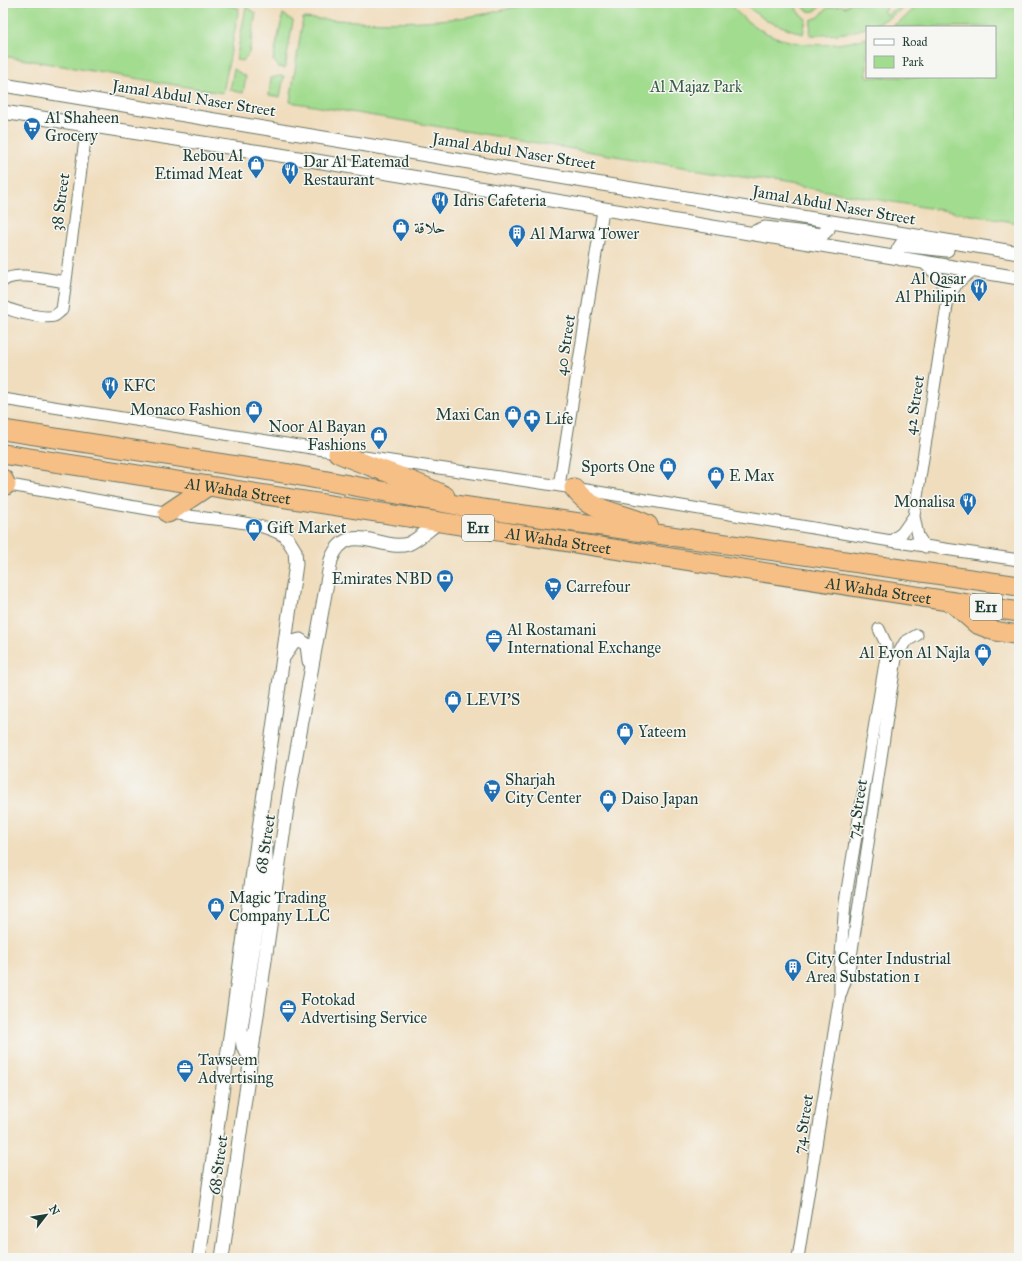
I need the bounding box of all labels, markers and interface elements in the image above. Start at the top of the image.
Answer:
legend [866,26,996,78]
text: Road [902,35,928,49]
text: Park [902,55,924,69]
street label: Jamal Abdul Naser Street [109,75,277,121]
park label: Al Majaz Park [649,77,743,96]
place label: Al Shaheen Grocery [44,108,120,145]
supermarket icon: Al Shaheen Grocery [22,116,42,141]
street label: Jamal Abdul Naser Street [429,128,597,174]
place label: Rebou Al Etimad Meat [154,146,244,183]
place label: Dar Al Eatemad Restaurant [303,152,409,189]
shop icon: Rebou Al Etimad Meat [246,154,266,179]
restaurant icon: Dar Al Eatemad Restaurant [280,160,300,185]
street label: 38 Street [47,172,73,232]
street label: Jamal Abdul Naser Street [749,181,917,230]
restaurant icon: Idris Cafeteria [430,190,450,215]
place label: Idris Cafeteria [453,191,547,210]
shop icon: حلاقة [391,217,411,242]
place label: حلاقة [414,218,446,237]
building icon: Al Marwa Tower [507,223,527,248]
place label: Al Marwa Tower [529,224,639,243]
place label: Al Qasar Al Philipin [894,269,966,306]
restaurant icon: Al Qasar Al Philipin [969,277,989,302]
street label: 40 Street [551,313,579,377]
street label: 42 Street [900,374,928,436]
restaurant icon: KFC [100,375,120,400]
place label: KFC [123,376,156,395]
shop icon: Monaco Fashion [244,399,264,424]
place label: Monaco Fashion [130,400,241,419]
shop icon: Maxi Can [503,404,523,429]
place label: Maxi Can [435,405,500,424]
pharmacy icon: Life [522,408,542,433]
place label: Life [545,409,573,428]
place label: Noor Al Bayan Fashions [268,417,366,454]
shop icon: Noor Al Bayan Fashions [369,425,389,450]
shop icon: Sports One [658,456,678,481]
place label: Sports One [581,457,655,476]
shop icon: E Max [706,465,726,490]
place label: E Max [729,466,774,485]
street label: Al Wahda Street [183,473,293,508]
restaurant icon: Monalisa [958,491,978,516]
place label: Monalisa [894,492,955,511]
road number: E11 [462,515,494,541]
shop icon: Gift Market [244,517,264,542]
place label: Gift Market [267,518,347,537]
street label: Al Wahda Street [503,523,613,558]
bank icon: Emirates NBD [435,568,455,593]
place label: Emirates NBD [332,569,432,588]
street label: Al Wahda Street [823,572,933,608]
supermarket icon: Carrefour [543,576,563,601]
place label: Carrefour [566,577,630,596]
road number: E11 [970,594,1002,620]
place label: Al Rostamani International Exchange [506,620,662,658]
office icon: Al Rostamani International Exchange [484,628,504,653]
shop icon: Al Eyon Al Najla [973,642,993,667]
place label: Al Eyon Al Najla [858,643,970,662]
shop icon: LEVI'S [443,689,463,714]
place label: LEVI'S [466,690,520,709]
shop icon: Yateem [615,721,635,746]
place label: Yateem [638,722,687,741]
place label: Sharjah City Center [505,770,581,807]
street label: 74 Street [843,777,871,840]
supermarket icon: Sharjah City Center [482,778,502,803]
shop icon: Daiso Japan [598,788,618,813]
place label: Daiso Japan [621,789,699,809]
street label: 68 Street [251,813,279,875]
place label: Magic Trading Company LLC [229,888,330,925]
shop icon: Magic Trading Company LLC [206,896,226,921]
place label: City Center Industrial Area Substation 1 [805,949,951,986]
building icon: City Center Industrial Area Substation 1 [783,957,803,982]
place label: Fotokad Advertising Service [300,990,428,1028]
office icon: Fotokad Advertising Service [278,998,298,1023]
place label: Tawseem Advertising [197,1050,274,1088]
office icon: Tawseem Advertising [175,1058,195,1083]
street label: 74 Street [789,1092,817,1155]
street label: 68 Street [204,1134,232,1196]
north arrow [26,1195,66,1235]
text: N [46,1203,62,1218]

